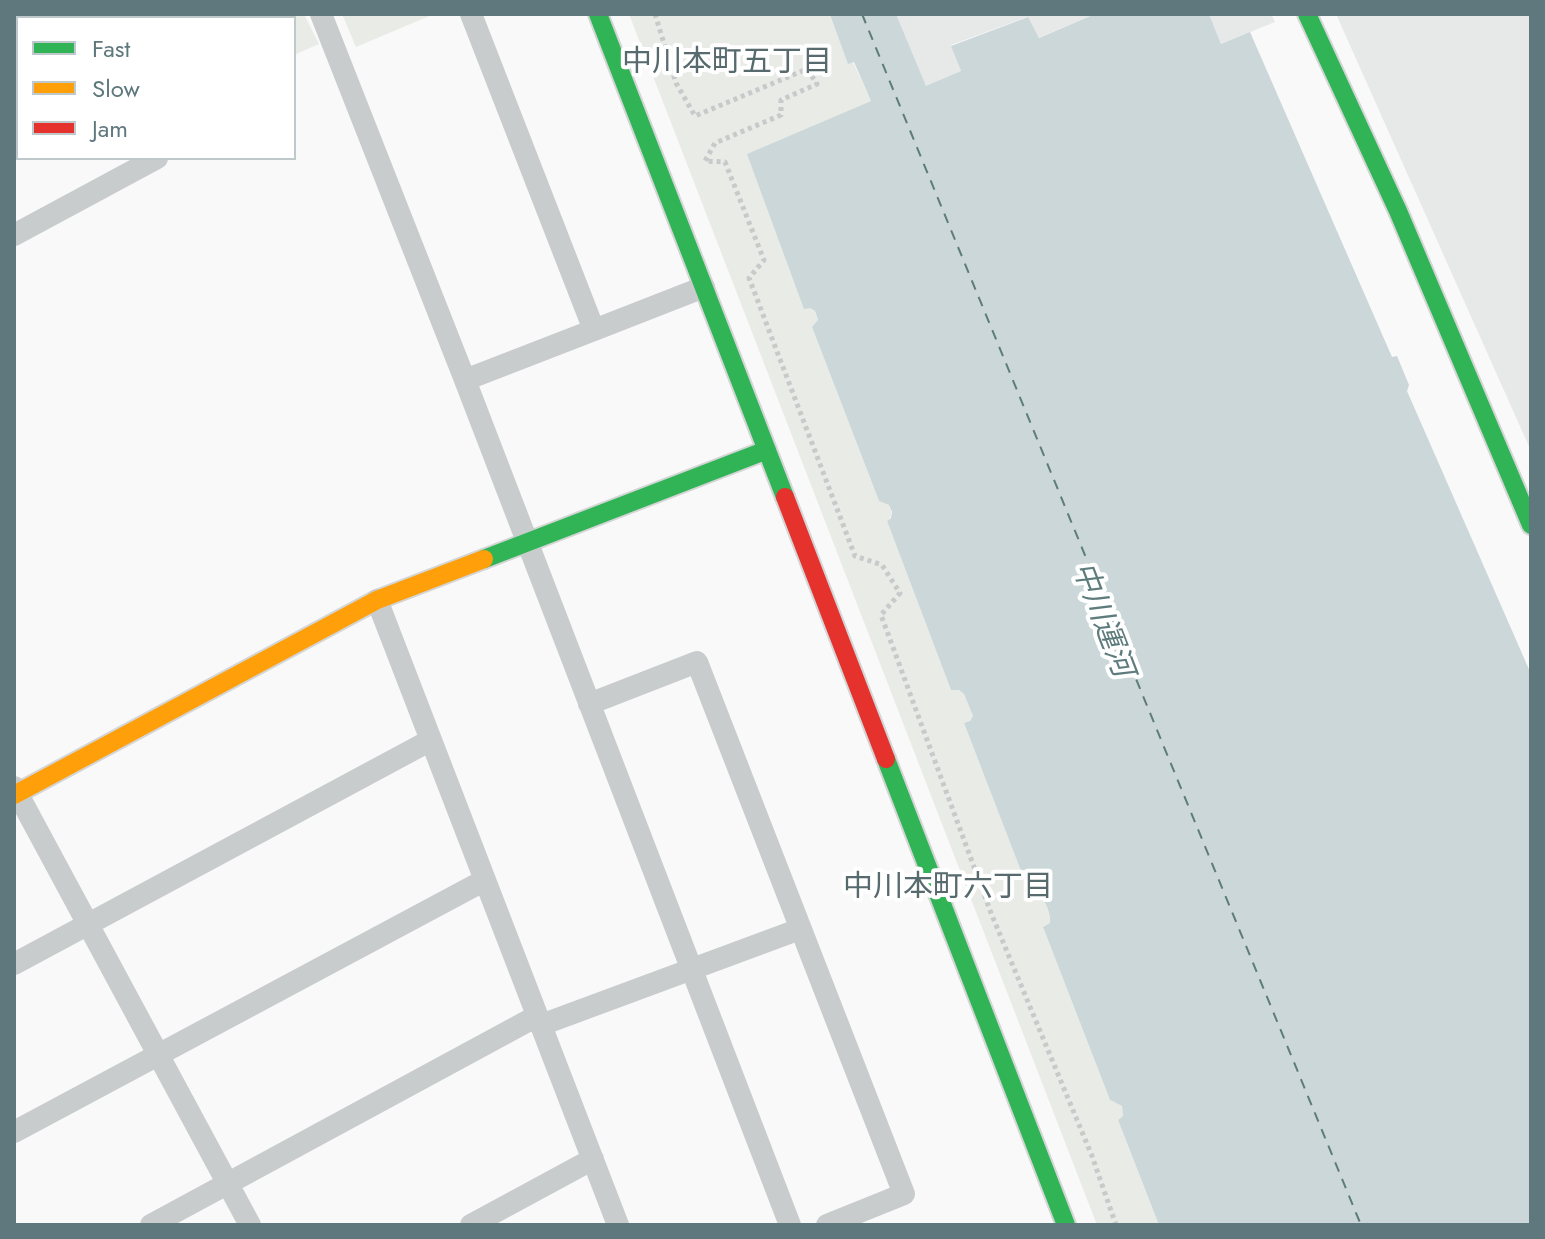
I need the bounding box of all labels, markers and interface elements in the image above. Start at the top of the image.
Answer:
legend [16,16,296,160]
text: Fast [92,31,130,66]
district label: 中川本町五丁目 [622,46,832,82]
text: Slow [92,71,140,106]
text: Jam [92,111,128,146]
water label: 中川運河 [1063,558,1139,682]
district label: 中川本町六丁目 [843,871,1053,907]

